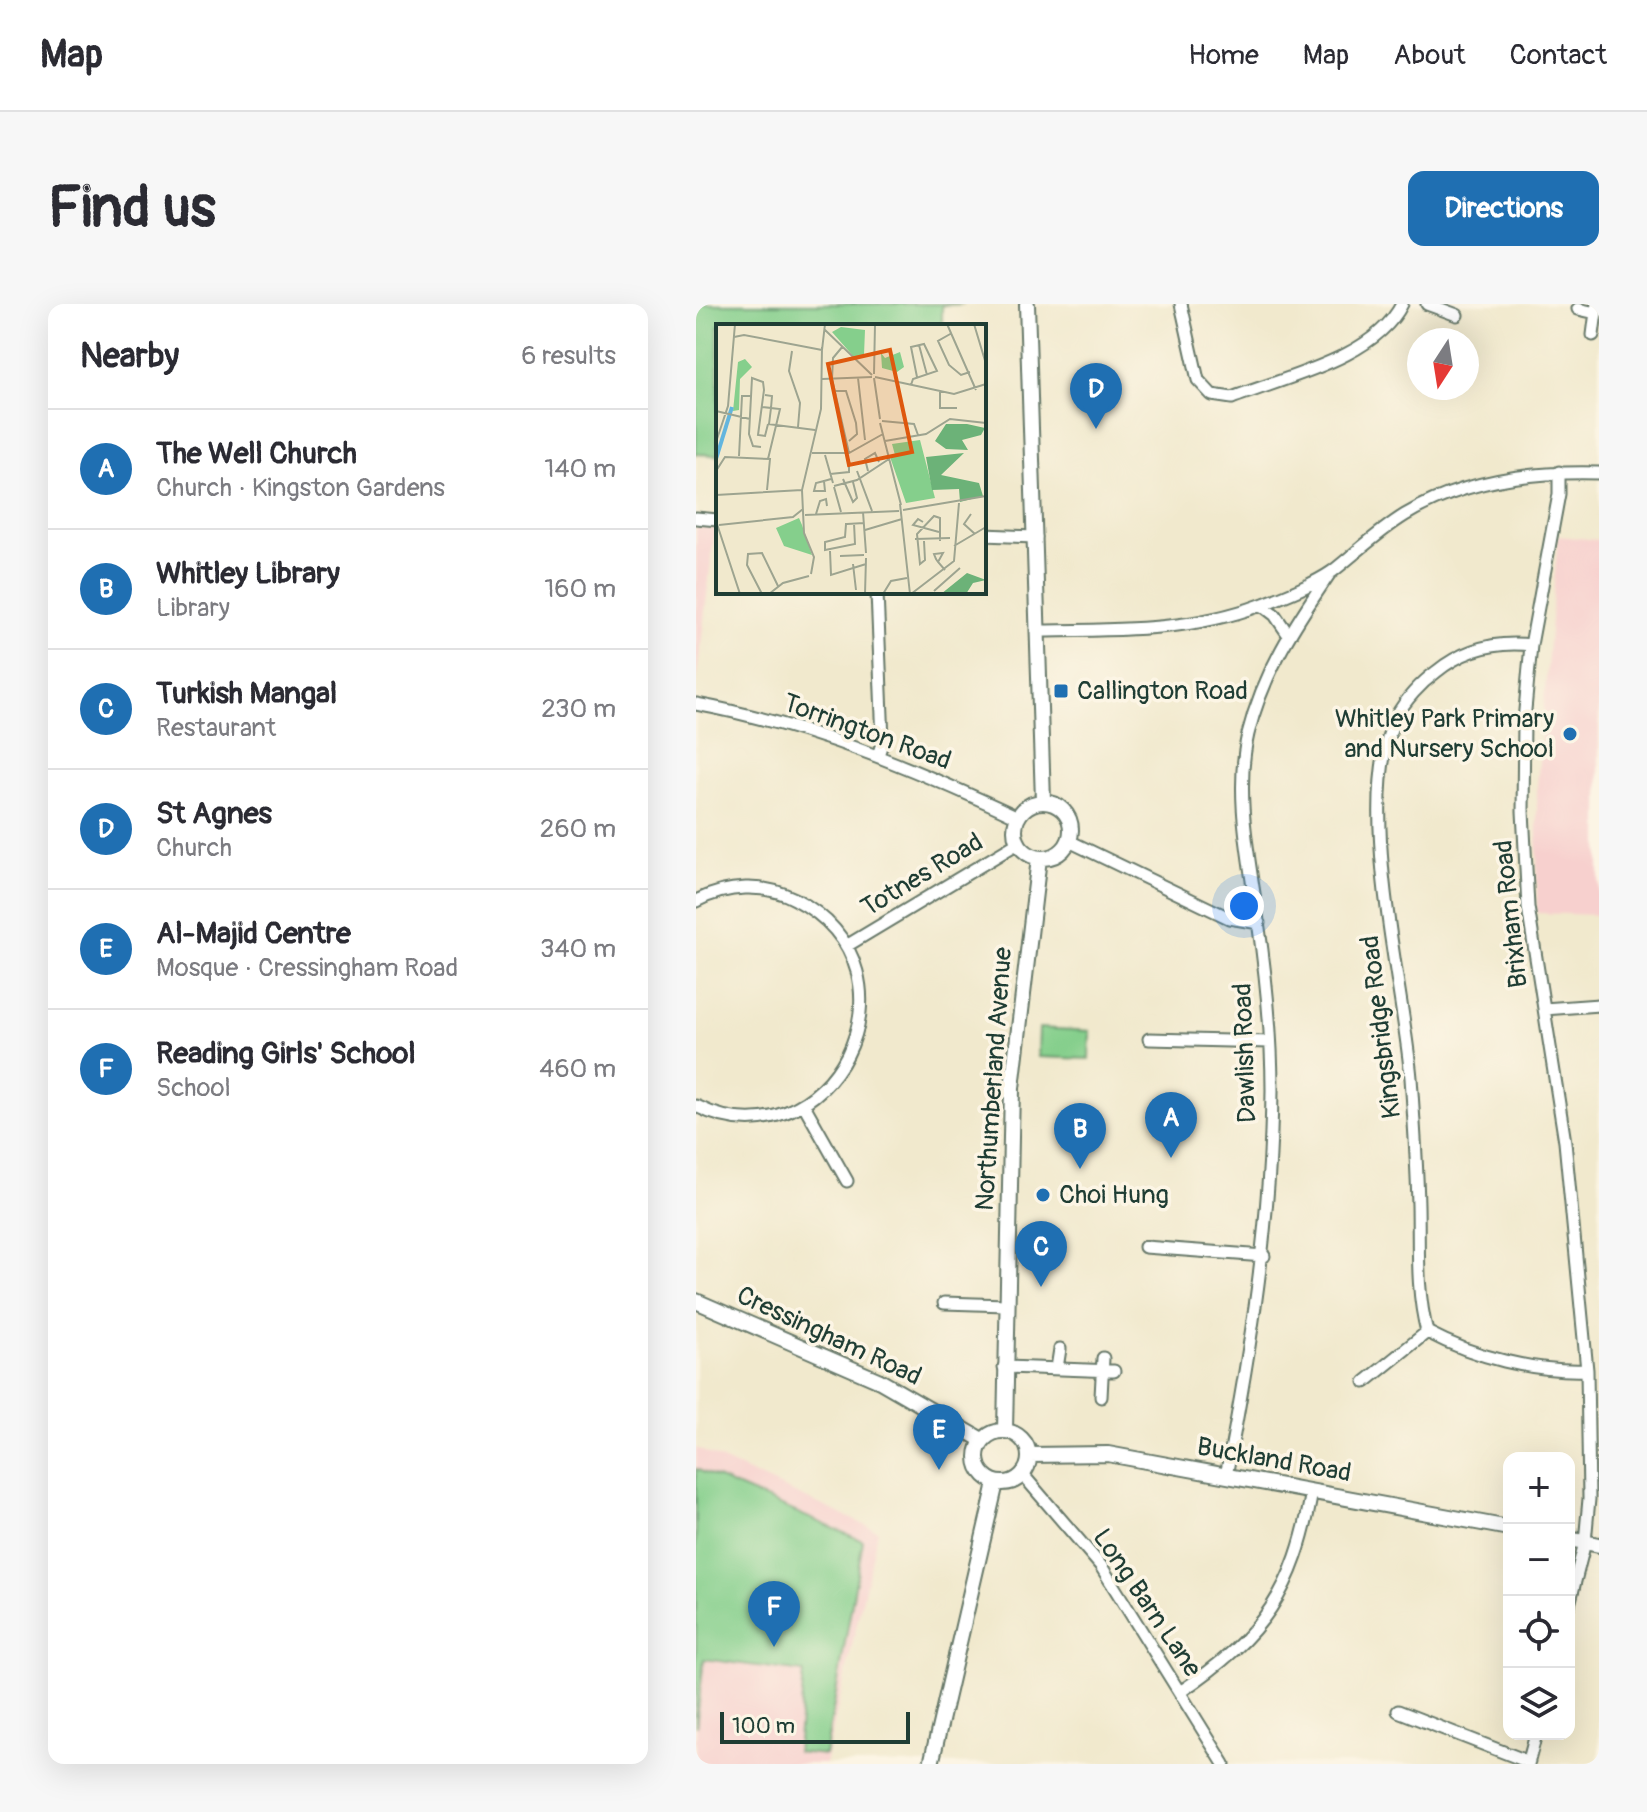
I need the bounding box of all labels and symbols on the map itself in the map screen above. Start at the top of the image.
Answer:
inset map [716,324,986,594]
north arrow [1407,328,1479,400]
pin: D [1070,363,1122,429]
place label: Callington Road [1077,675,1248,707]
marker: Callington Road [1052,682,1070,700]
street label: Torrington Road [779,687,955,777]
place label: Whitley Park Primary and Nursery School [1335,703,1554,765]
marker: Whitley Park Primary and Nursery School [1561,725,1579,743]
street label: Totnes Road [855,826,989,924]
street label: Brixham Road [1487,838,1535,990]
your location [1224,886,1264,926]
street label: Kingsbridge Road [1354,934,1408,1120]
street label: Northumberland Avenue [969,946,1019,1212]
street label: Dawlish Road [1227,982,1263,1124]
pin: A [1145,1092,1197,1158]
pin: B [1054,1103,1106,1169]
place label: Choi Hung [1059,1179,1169,1211]
marker: Choi Hung [1034,1186,1052,1204]
pin: C [1015,1221,1067,1287]
street label: Cressingham Road [732,1279,926,1393]
pin: E [913,1404,965,1470]
street label: Buckland Road [1194,1431,1354,1489]
street label: Long Barn Lane [1086,1523,1208,1683]
pin: F [748,1581,800,1647]
scale bar [720,1708,910,1744]

